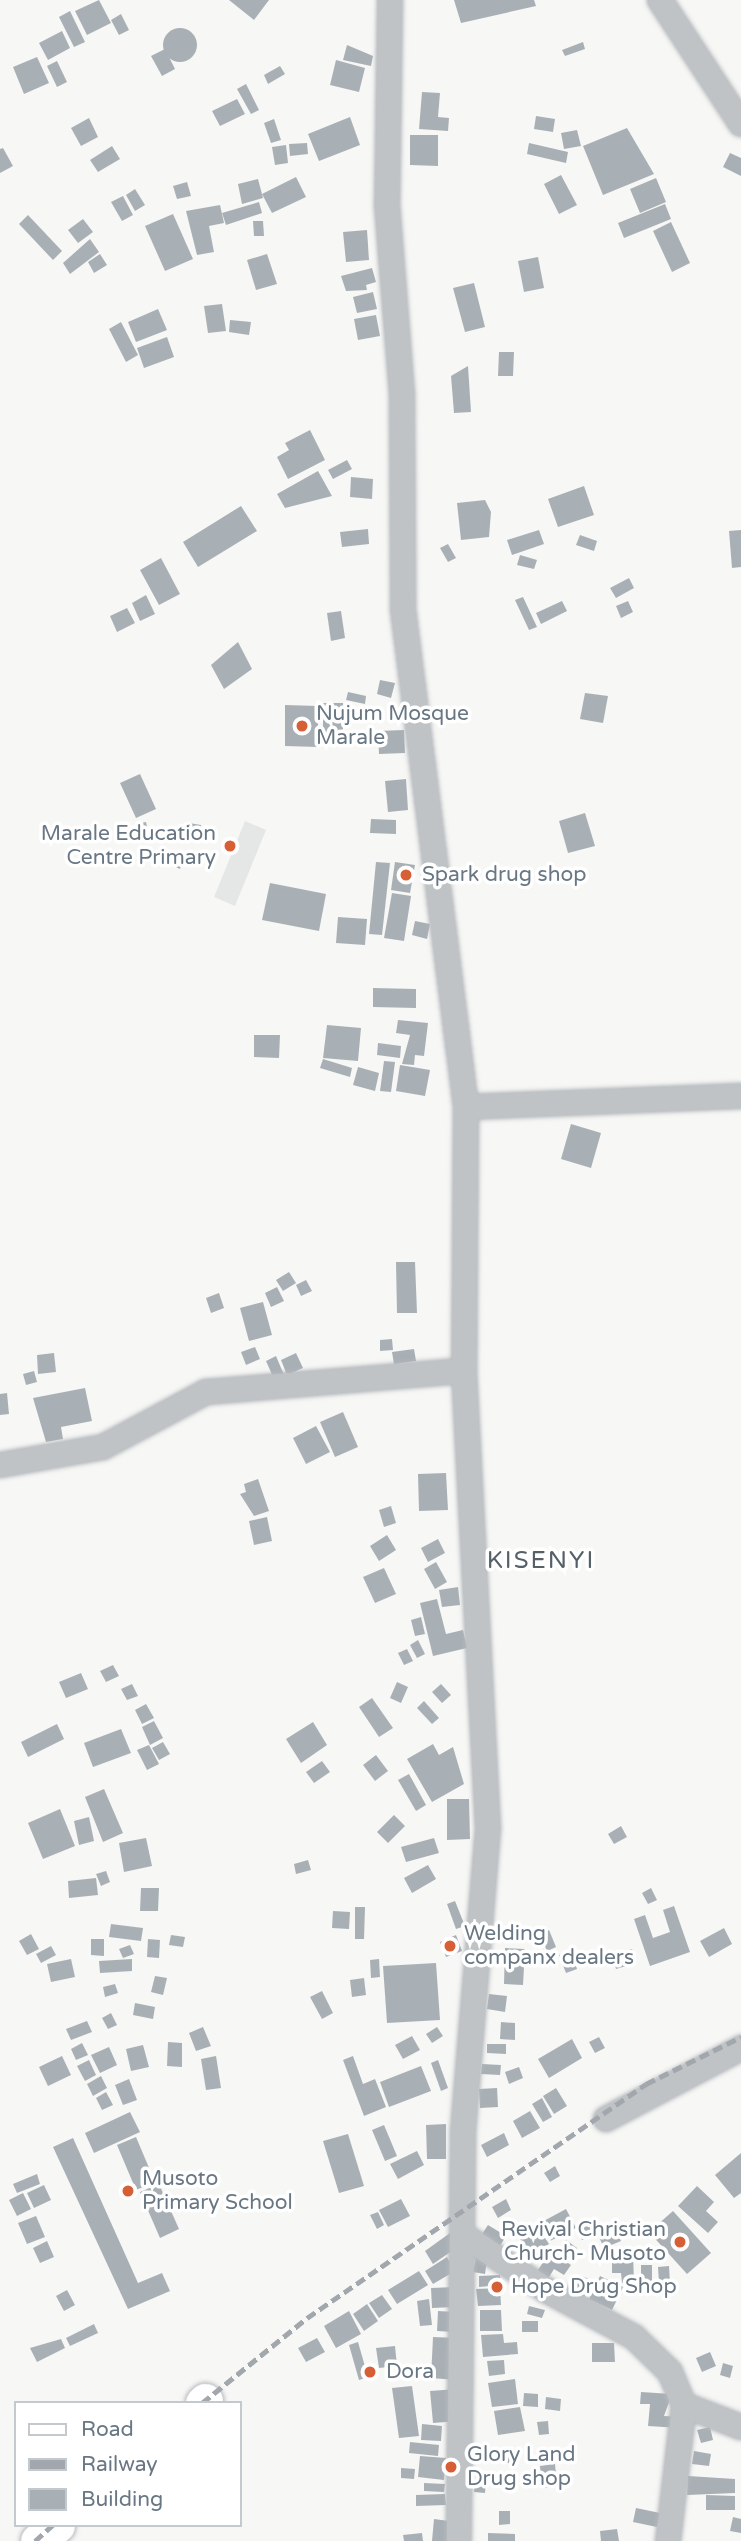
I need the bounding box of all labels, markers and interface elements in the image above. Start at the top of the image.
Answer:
place label: Nujum Mosque Marale [316,701,469,751]
marker: Nujum Mosque Marale [294,718,310,734]
place label: Marale Education Centre Primary [41,821,216,871]
marker: Marale Education Centre Primary [222,838,238,854]
place label: Spark drug shop [422,862,586,888]
marker: Spark drug shop [396,865,416,885]
district label: KISENYI [488,1547,594,1575]
place label: Welding companx dealers [464,1921,634,1971]
marker: Welding companx dealers [442,1938,458,1954]
place label: Musoto Primary School [142,2166,293,2216]
marker: Musoto Primary School [120,2183,136,2199]
place label: Revival Christian Church- Musoto [501,2217,666,2267]
marker: Revival Christian Church- Musoto [672,2234,688,2250]
place label: Hope Drug Shop [511,2274,677,2300]
marker: Hope Drug Shop [489,2279,505,2295]
place label: Dora [386,2359,434,2385]
marker: Dora [360,2362,380,2382]
legend [14,2401,242,2527]
text: Road [81,2417,134,2442]
place label: Glory Land Drug shop [467,2442,576,2492]
text: Railway [81,2452,158,2477]
marker: Glory Land Drug shop [441,2457,461,2477]
text: Building [81,2487,163,2512]

